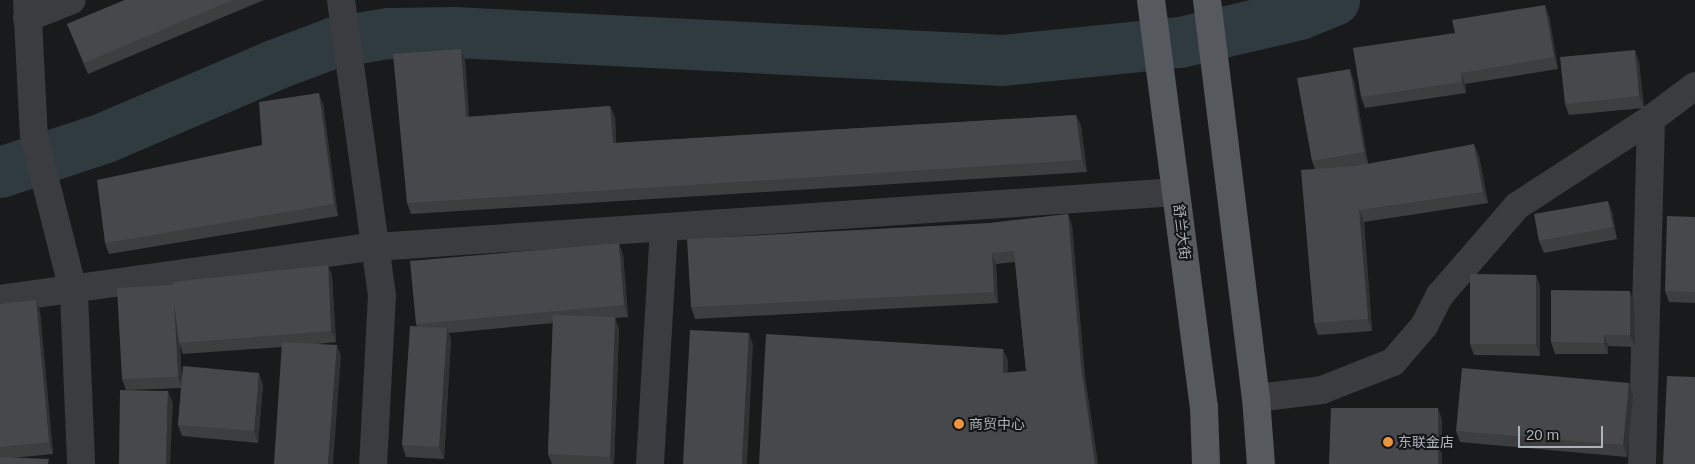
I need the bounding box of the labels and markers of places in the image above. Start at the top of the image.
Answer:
place label: 商贸中心 [969,416,1025,432]
marker: 商贸中心 [953,418,965,430]
place label: 东联金店 [1398,434,1454,450]
marker: 东联金店 [1382,436,1394,448]

